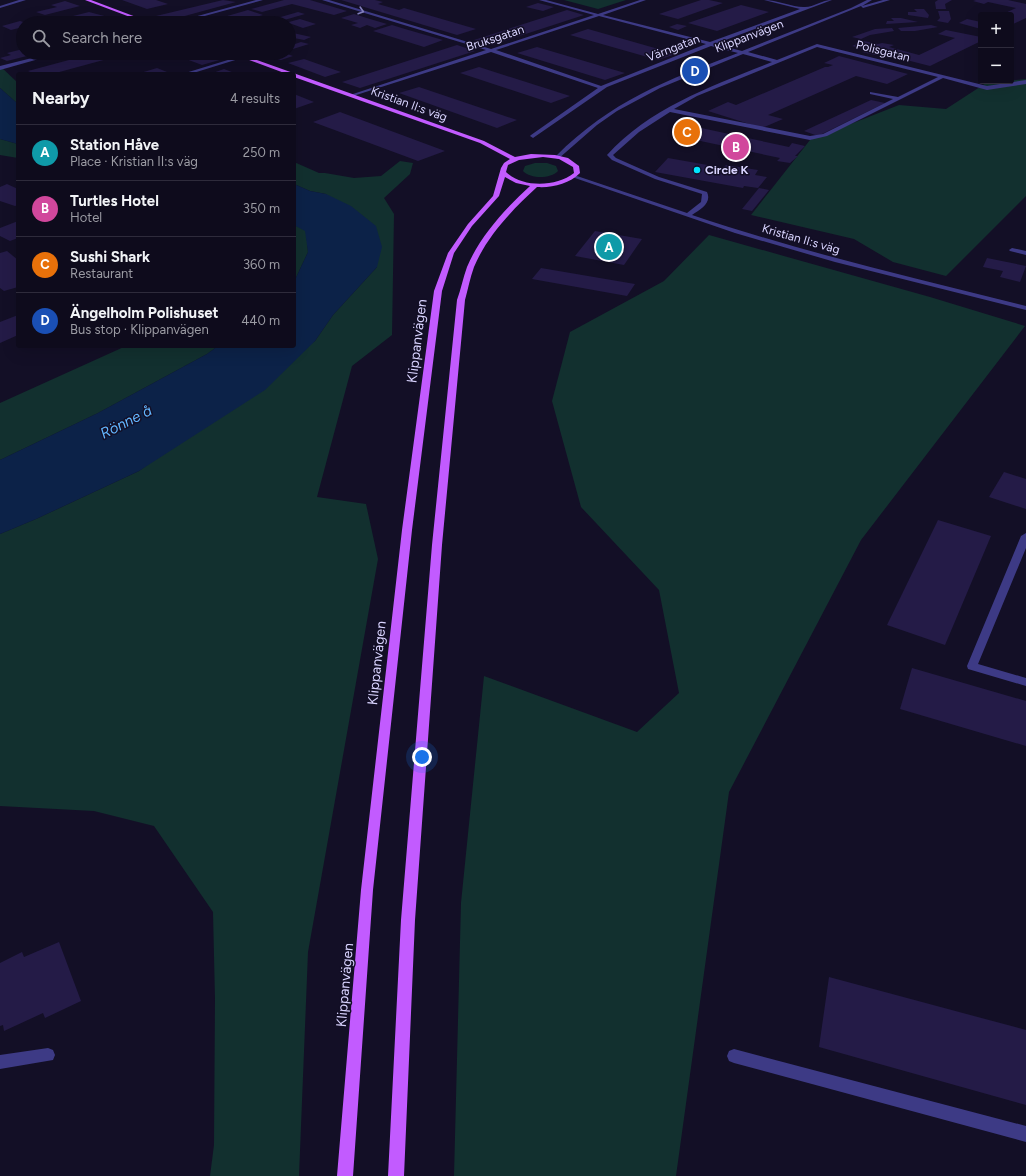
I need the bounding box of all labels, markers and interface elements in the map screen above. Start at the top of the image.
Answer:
one-way arrow [357,6,364,15]
map controls [978,12,1014,84]
button: + [978,12,1014,48]
search box [16,16,296,60]
street label: Klippanvägen [713,16,786,55]
street label: Bruksgatan [464,22,526,54]
icon: search [30,27,52,49]
text: Search here [62,29,142,47]
street label: Värngatan [645,31,702,65]
street label: Polisgatan [854,38,912,65]
button: − [978,48,1014,84]
pin: D [682,56,708,86]
street label: Kristian II:s väg [369,84,449,124]
text: Nearby [32,88,90,108]
text: 4 results [230,91,280,106]
pin: C [674,117,700,147]
pin: B [723,132,749,162]
text: Station Håve [70,136,159,154]
text: A [40,145,50,160]
text: 250 m [243,145,280,160]
text: Place · Kristian II:s väg [70,154,198,169]
place label: Circle K [705,163,748,177]
marker: Circle K [692,165,702,175]
text: Turtles Hotel [70,192,159,210]
text: B [41,201,49,216]
text: 350 m [243,201,280,216]
text: Hotel [70,210,102,225]
street label: Kristian II:s väg [760,221,842,257]
pin: A [596,232,622,262]
text: Sushi Shark [70,248,150,266]
text: C [40,257,50,272]
text: 360 m [243,257,280,272]
text: Restaurant [70,266,133,281]
street label: Klippanvägen [403,298,431,384]
text: Ängelholm Polishuset [70,304,218,322]
text: D [40,313,50,328]
text: 440 m [241,313,280,328]
text: Bus stop · Klippanvägen [70,322,209,337]
water label: Rönne å [97,401,155,443]
street label: Klippanvägen [364,620,390,706]
your location [412,747,432,767]
street label: Klippanvägen [333,942,357,1028]

